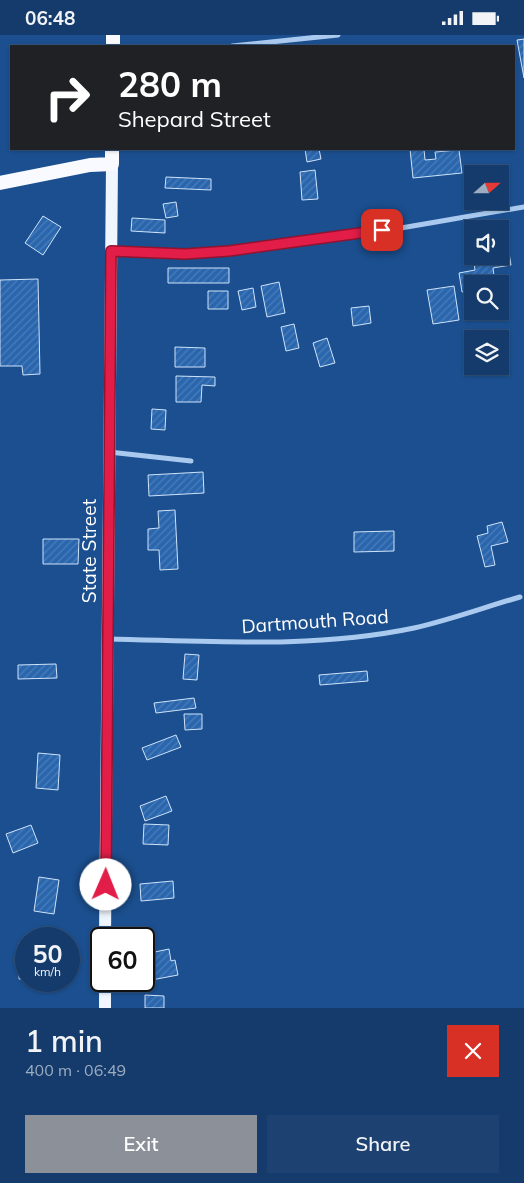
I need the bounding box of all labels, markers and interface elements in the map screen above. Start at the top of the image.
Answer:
text: 06:48 [25,6,75,30]
text: 280 m [118,62,222,106]
icon: right [35,65,100,130]
text: Shepard Street [118,105,271,133]
north arrow [464,165,509,210]
map controls [464,165,509,375]
pin [361,209,403,251]
icon: arrive [368,216,396,244]
button: sound [464,220,509,265]
button: search [464,275,509,320]
button: layers [464,330,509,375]
street label: State Street [77,499,101,603]
street label: Dartmouth Road [241,604,389,638]
position arrow [79,858,131,910]
speed limit sign: 60 [90,927,155,992]
text: 50 [32,938,63,969]
text: km/h [34,964,61,979]
text: 1 min [25,1022,103,1060]
button: close [447,1025,499,1077]
text: 400 m · 06:49 [25,1060,126,1080]
button: Exit [25,1115,257,1173]
button: Share [267,1115,499,1173]

